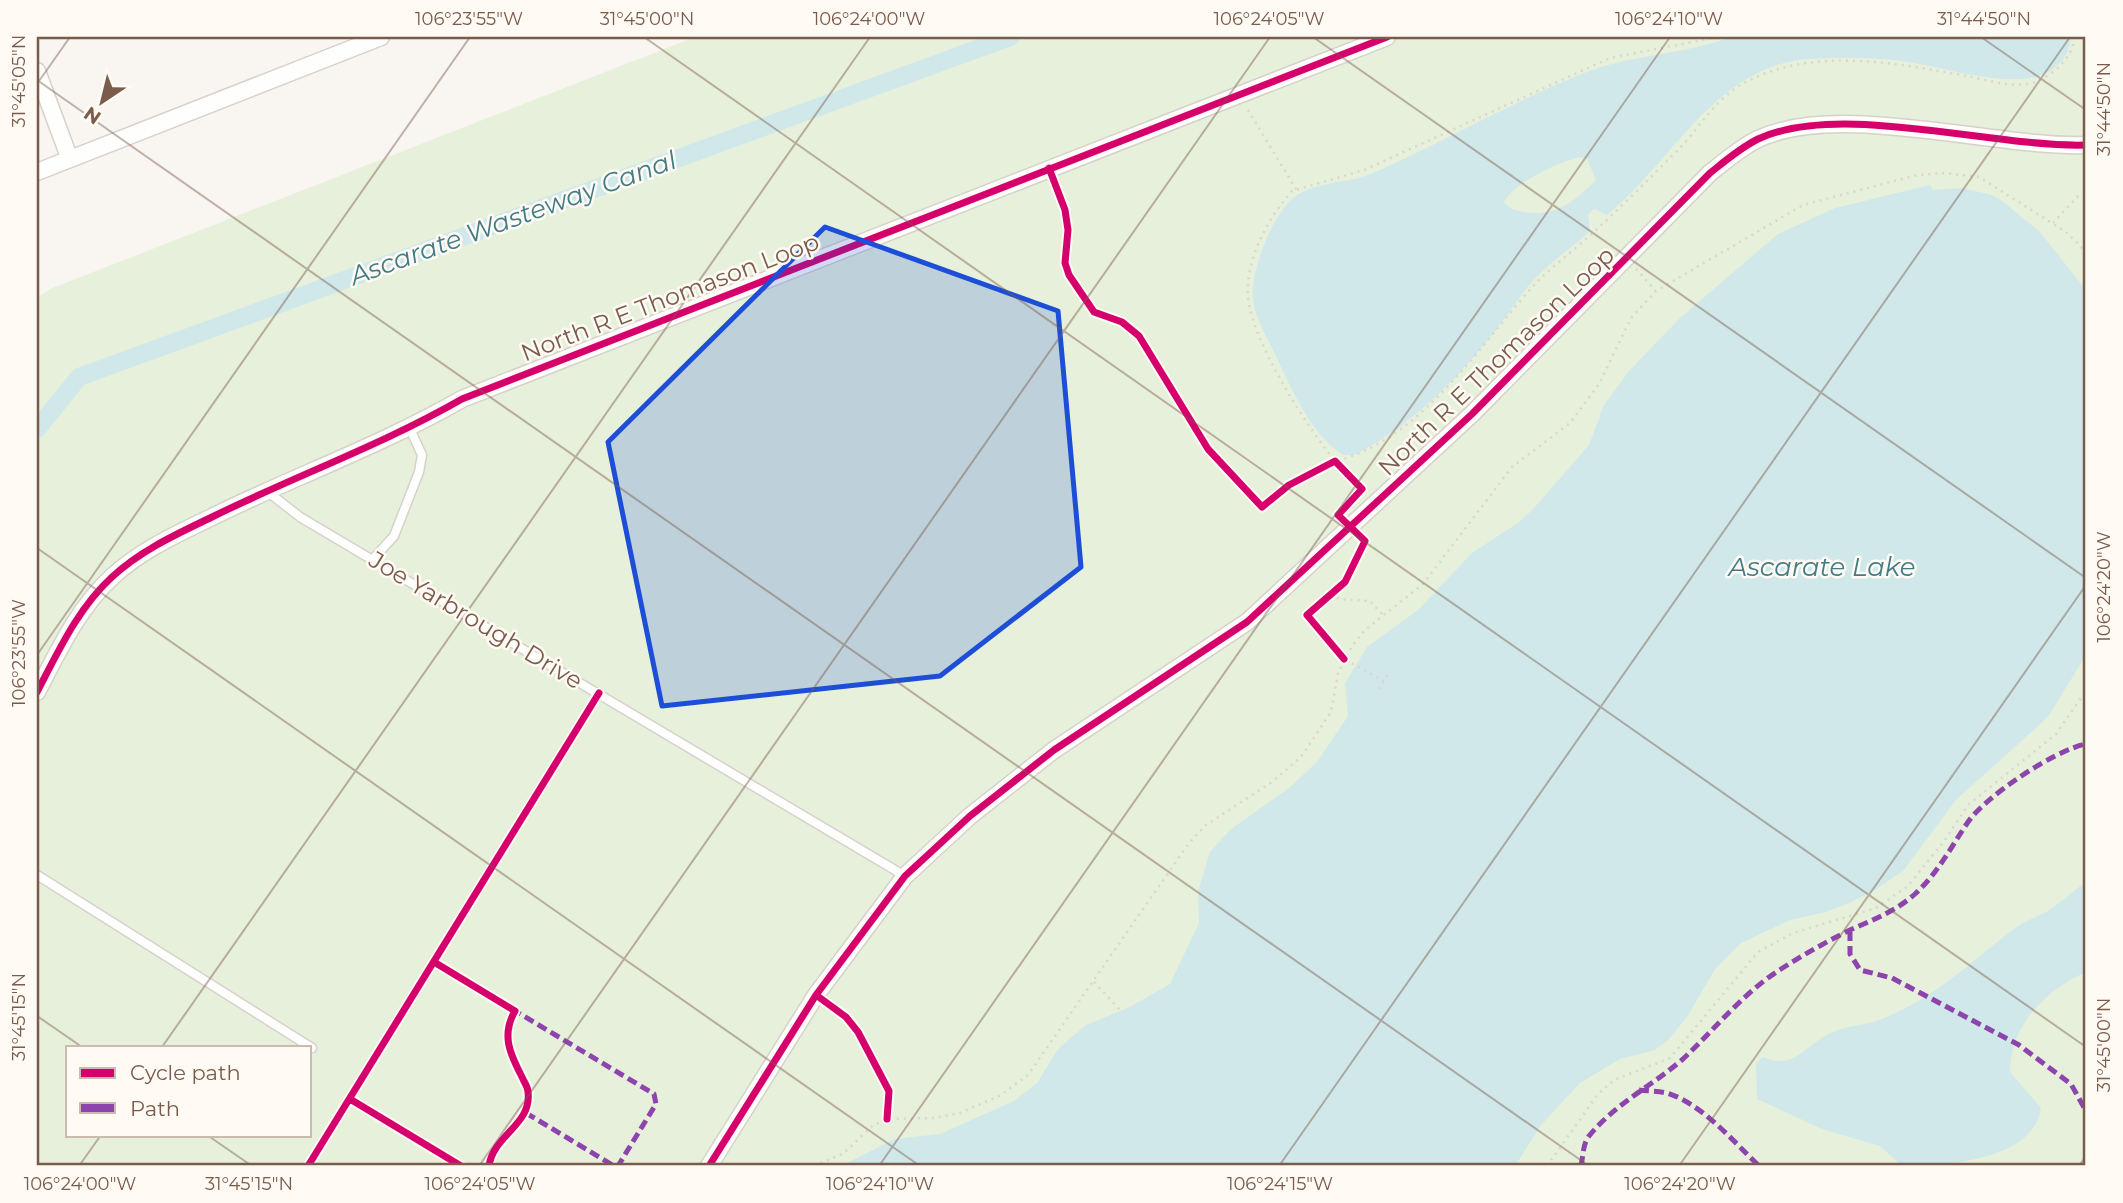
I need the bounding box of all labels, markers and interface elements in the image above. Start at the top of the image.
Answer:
text: 106°23'55"W [415,8,523,30]
text: 31°45'00"N [600,8,694,30]
text: 106°24'00"W [813,8,925,30]
text: 106°24'05"W [1214,8,1324,30]
text: 106°24'10"W [1615,8,1723,30]
text: 31°44'50"N [1937,8,2031,30]
text: 31°45'05"N [8,35,30,127]
text: 31°44'50"N [2093,62,2115,156]
north arrow [66,66,136,136]
text: N [80,102,105,129]
water label: Ascarate Wasteway Canal [343,144,681,293]
street label: North R E Thomason Loop [517,227,823,367]
street label: North R E Thomason Loop [1372,240,1620,482]
text: 106°24'20"W [2093,531,2115,643]
street label: Joe Yarbrough Drive [363,544,588,695]
water label: Ascarate Lake [1727,551,1915,583]
text: 106°23'55"W [8,599,30,707]
text: 31°45'15"N [8,973,30,1061]
text: 31°45'00"N [2093,998,2115,1092]
legend [66,1046,312,1136]
text: Cycle path [130,1060,241,1085]
text: Path [130,1096,180,1121]
text: 106°24'00"W [24,1173,136,1195]
text: 31°45'15"N [205,1173,293,1195]
text: 106°24'05"W [425,1173,535,1195]
text: 106°24'10"W [826,1173,934,1195]
text: 106°24'15"W [1227,1173,1333,1195]
text: 106°24'20"W [1624,1173,1736,1195]

